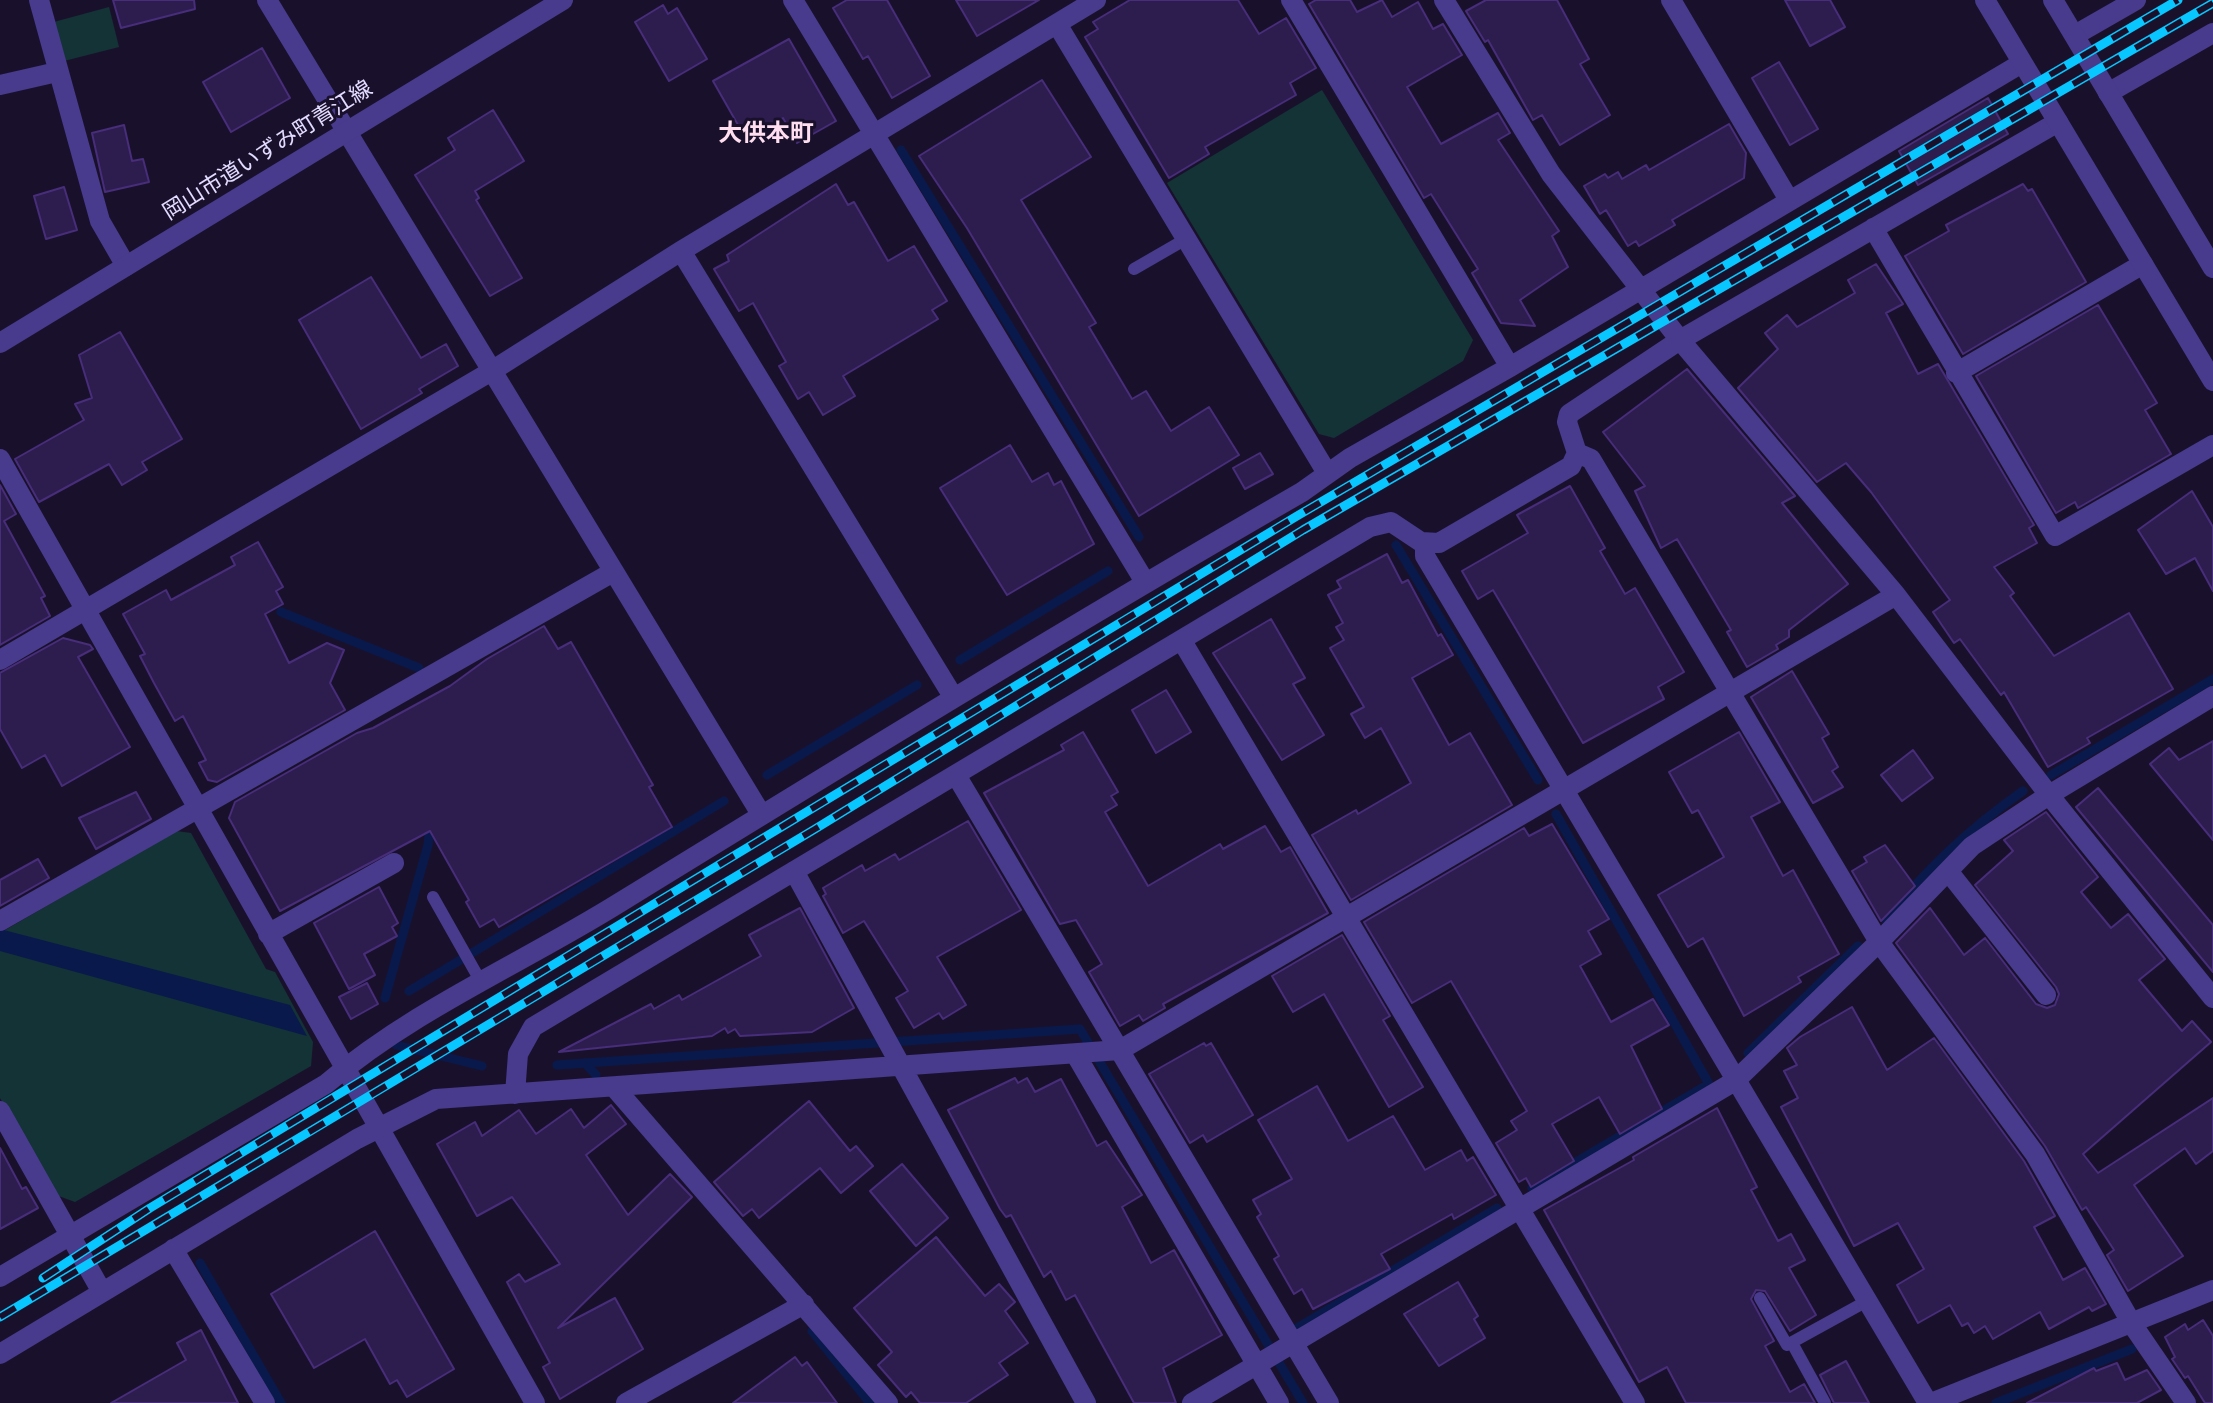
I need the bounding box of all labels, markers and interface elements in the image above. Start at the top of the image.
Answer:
street label: 岡山市道いずみ町青江線 [158,76,378,226]
district label: 大供本町 [718,120,814,148]

